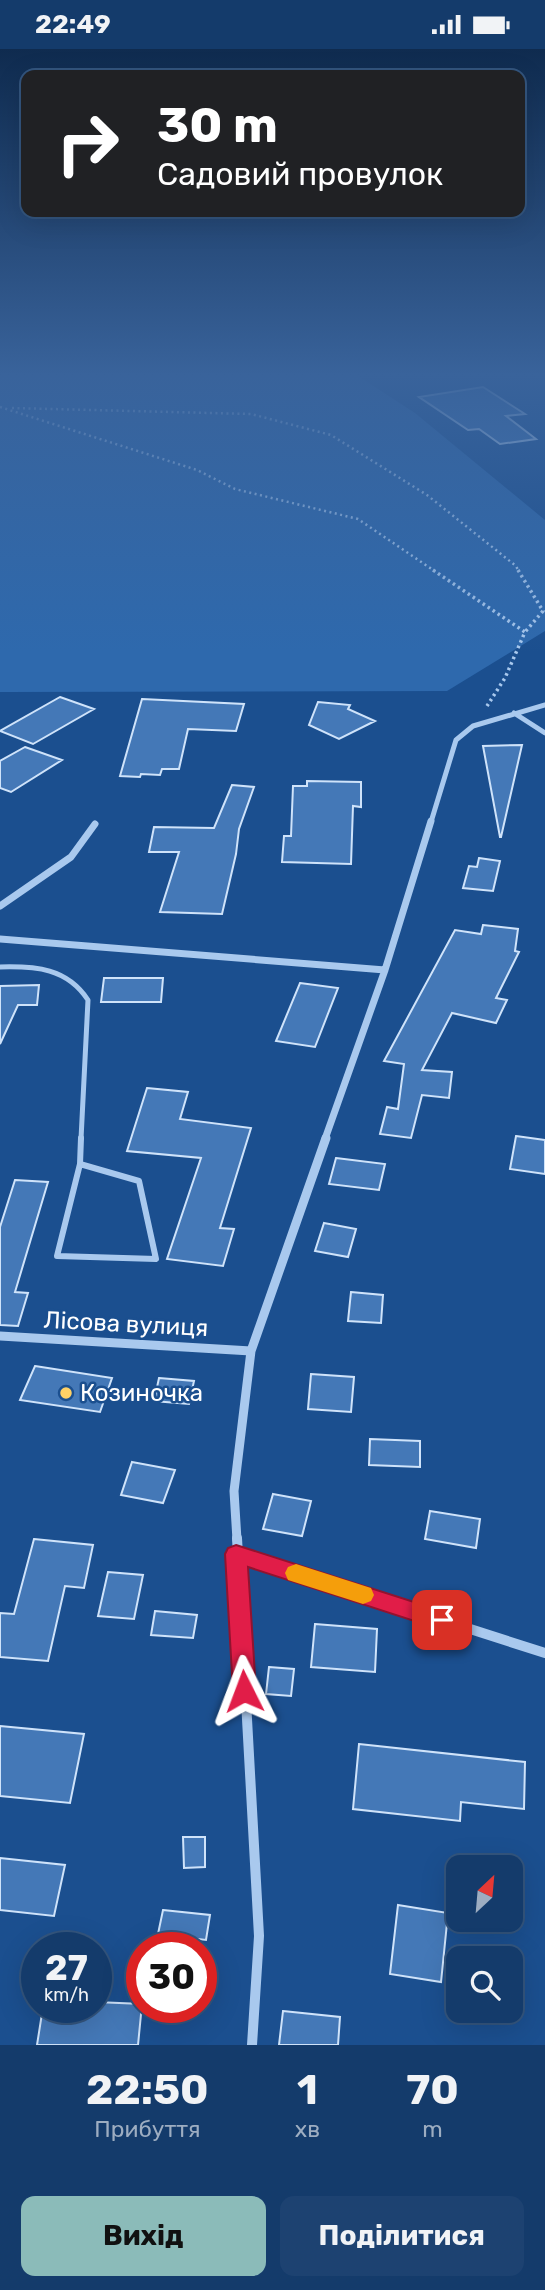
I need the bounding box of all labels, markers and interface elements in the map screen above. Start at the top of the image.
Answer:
text: 22:49 [35,9,111,40]
text: 30 m [157,96,278,154]
icon: right [42,98,133,189]
text: Садовий провулок [157,155,443,193]
street label: Лісова вулиця [43,1306,209,1342]
place label: Козиночка [80,1379,203,1407]
marker: Козиночка [58,1385,74,1401]
pin [412,1590,472,1650]
icon: arrive [423,1601,461,1639]
position arrow [207,1654,281,1728]
north arrow [446,1855,523,1932]
map controls [446,1855,523,2023]
speed limit sign: 30 [126,1932,217,2023]
button: search [446,1946,523,2023]
text: 27 [45,1947,88,1989]
text: km/h [44,1984,89,2006]
text: 22:50 [86,2065,209,2115]
text: 1 [297,2065,318,2115]
text: 70 [406,2065,459,2115]
text: Прибуття [94,2115,200,2143]
text: хв [295,2115,320,2143]
text: m [422,2115,443,2143]
button: Вихід [21,2196,266,2276]
button: Поділитися [280,2196,524,2276]

